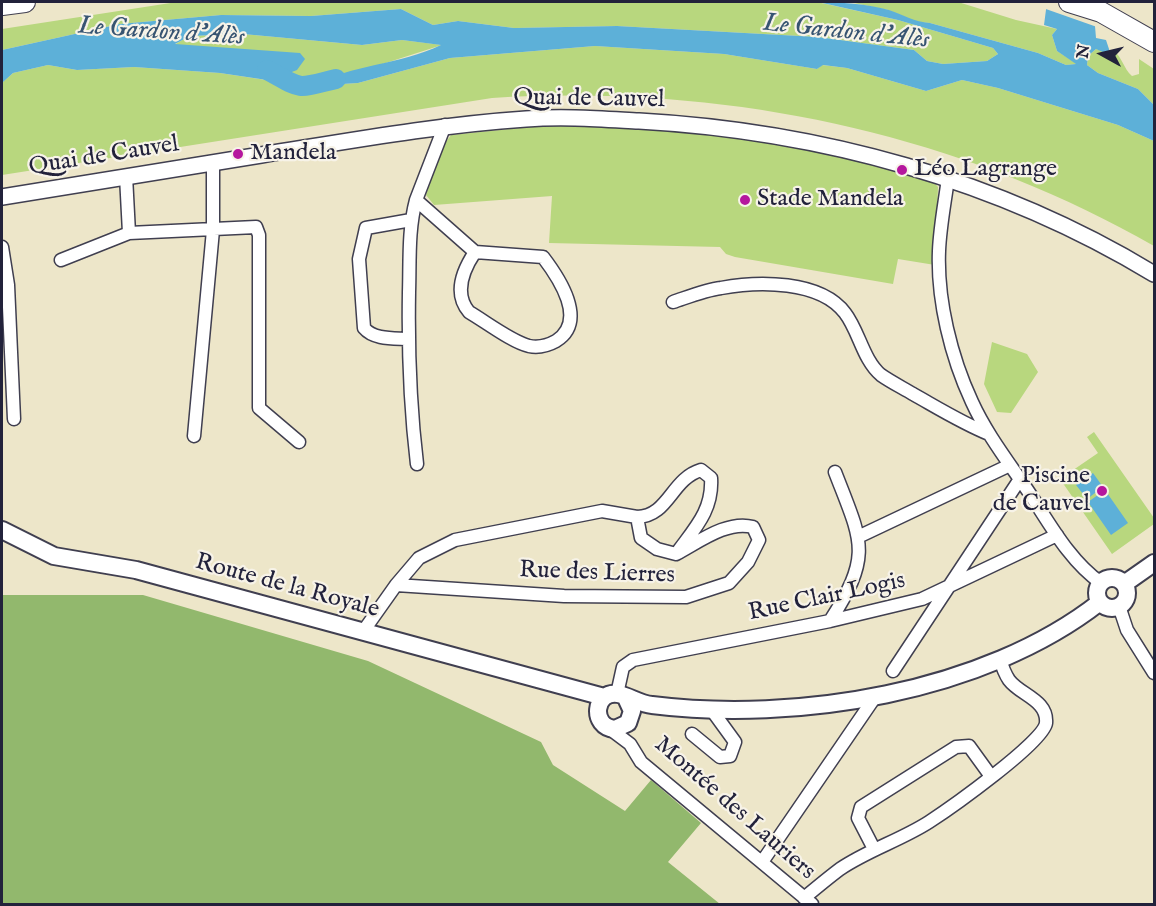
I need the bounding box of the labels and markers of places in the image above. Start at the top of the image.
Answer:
place label: Mandela [250,140,336,168]
marker: Mandela [231,147,245,161]
place label: Léo Lagrange [914,156,1057,184]
marker: Léo Lagrange [895,163,909,177]
place label: Stade Mandela [757,186,903,214]
marker: Stade Mandela [738,193,752,207]
place label: Piscine de Cauvel [993,463,1090,519]
marker: Piscine de Cauvel [1095,484,1109,498]

